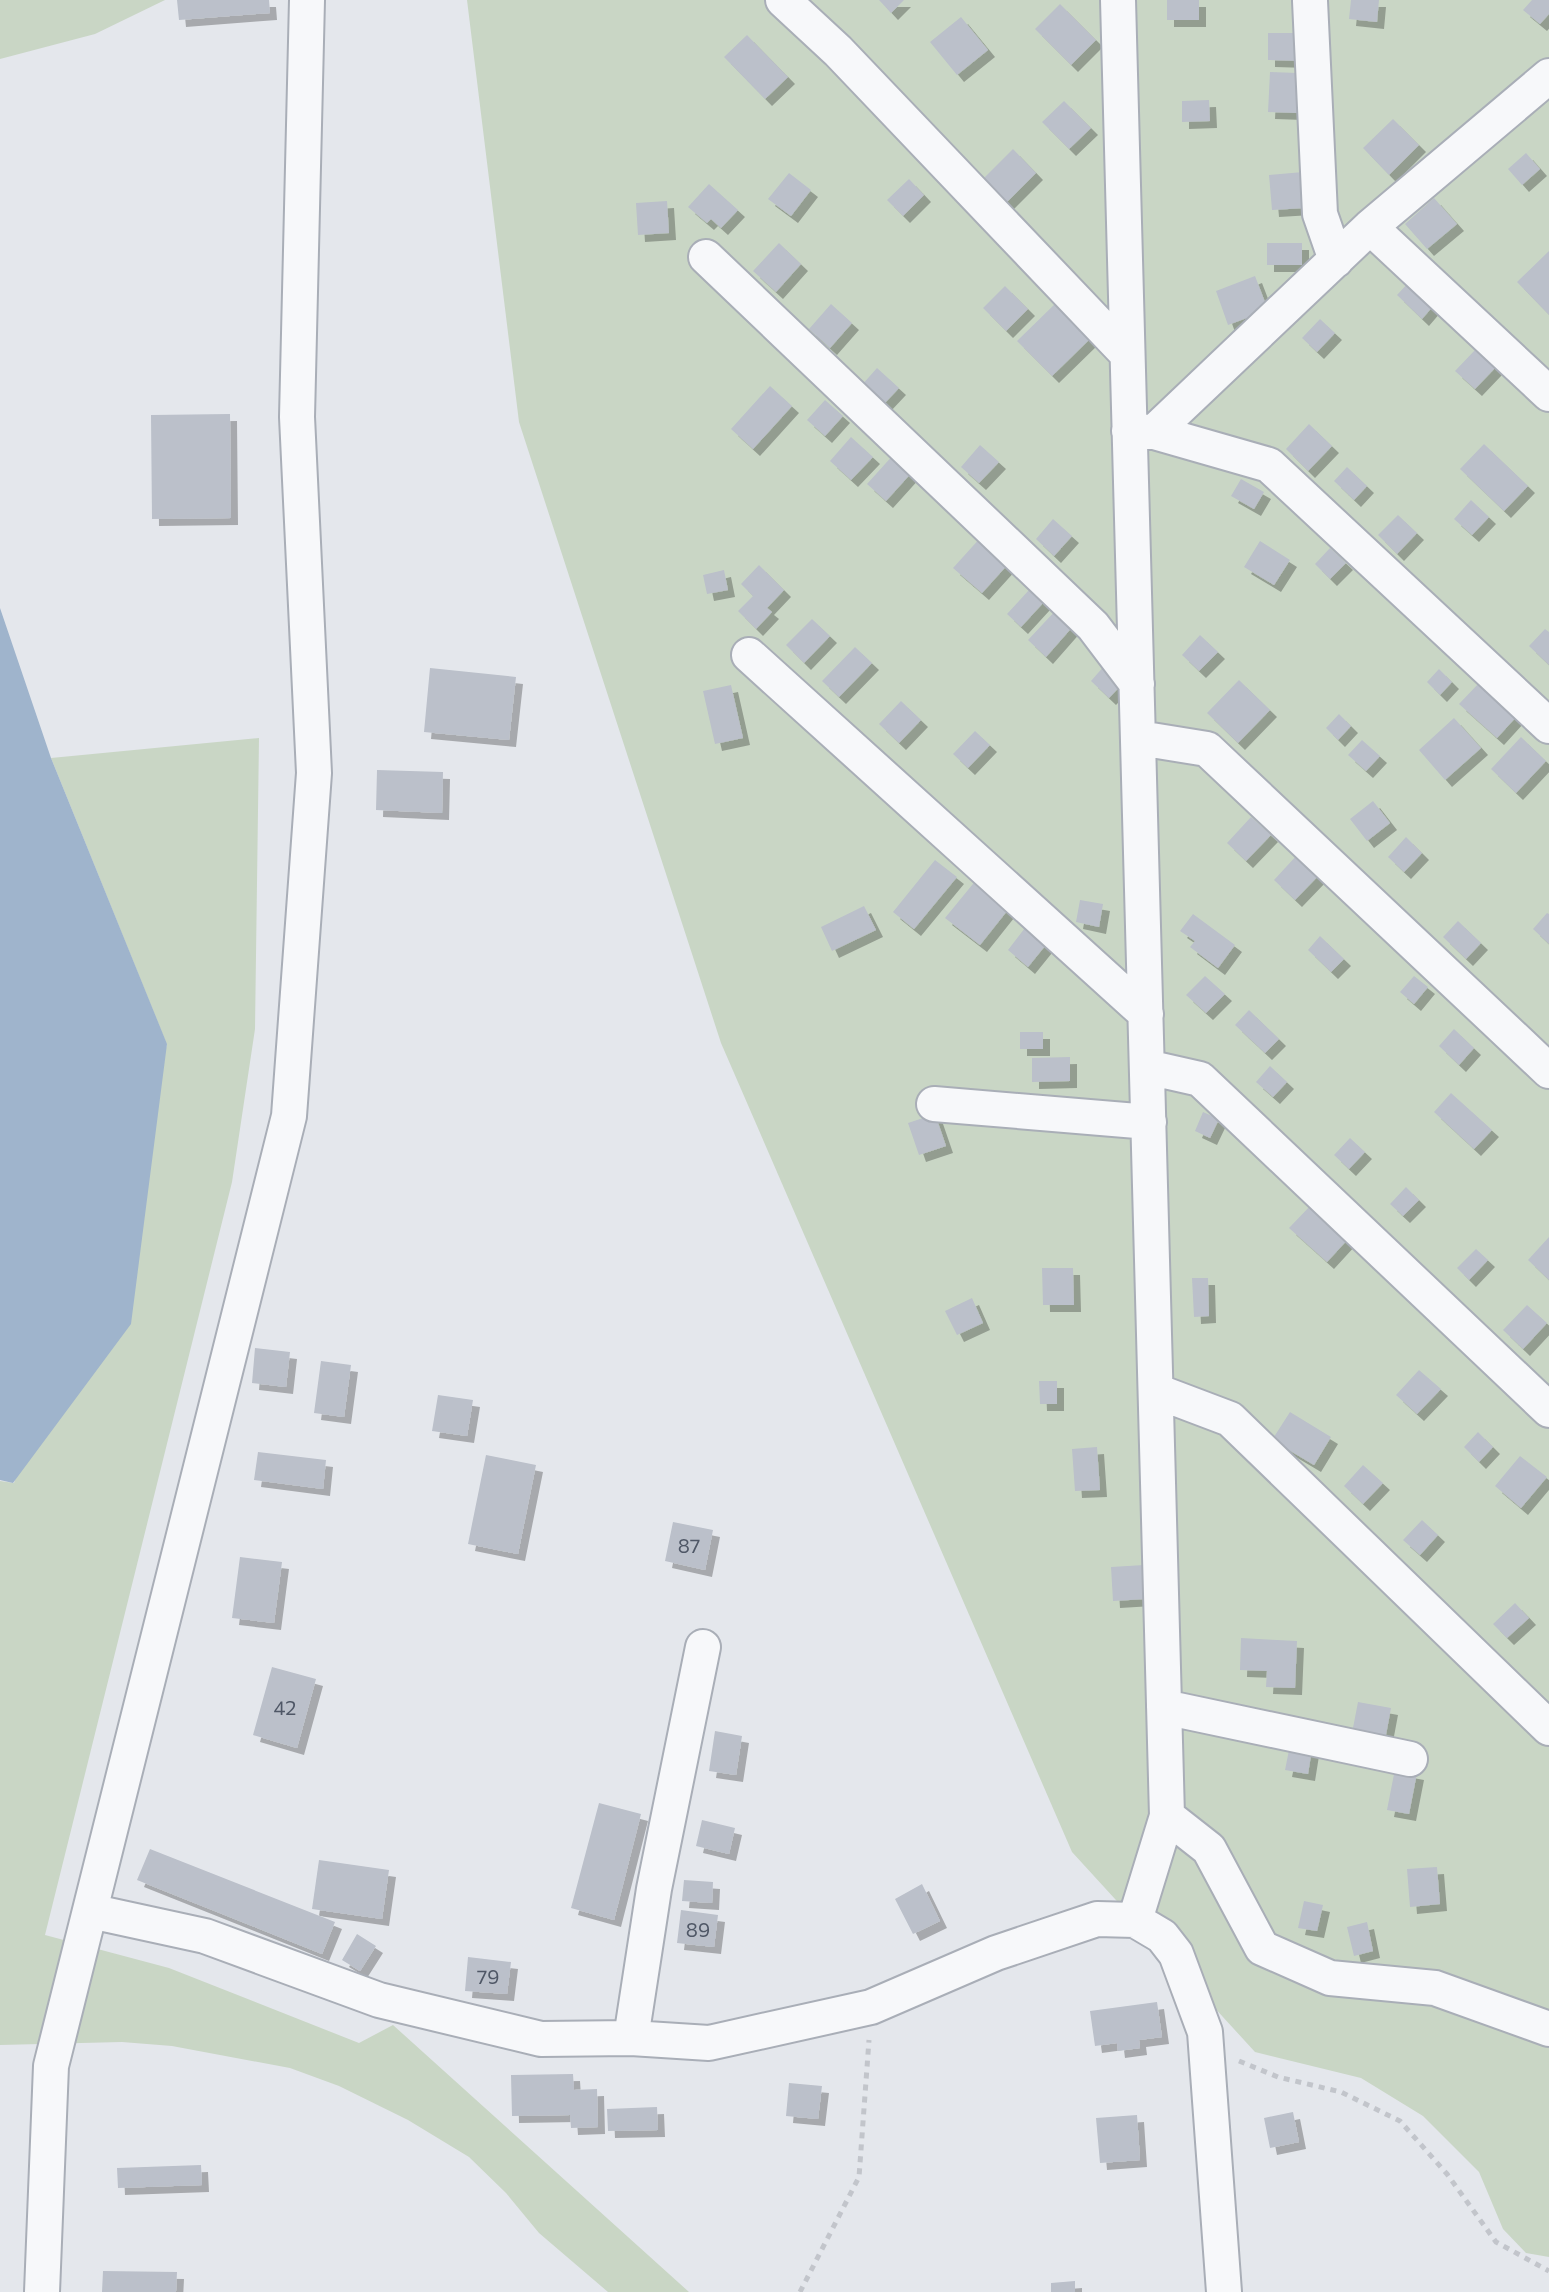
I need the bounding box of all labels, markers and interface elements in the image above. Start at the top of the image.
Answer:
house number: 87 [678,1533,700,1557]
house number: 42 [274,1695,296,1719]
house number: 89 [686,1917,710,1941]
house number: 79 [477,1964,499,1988]

